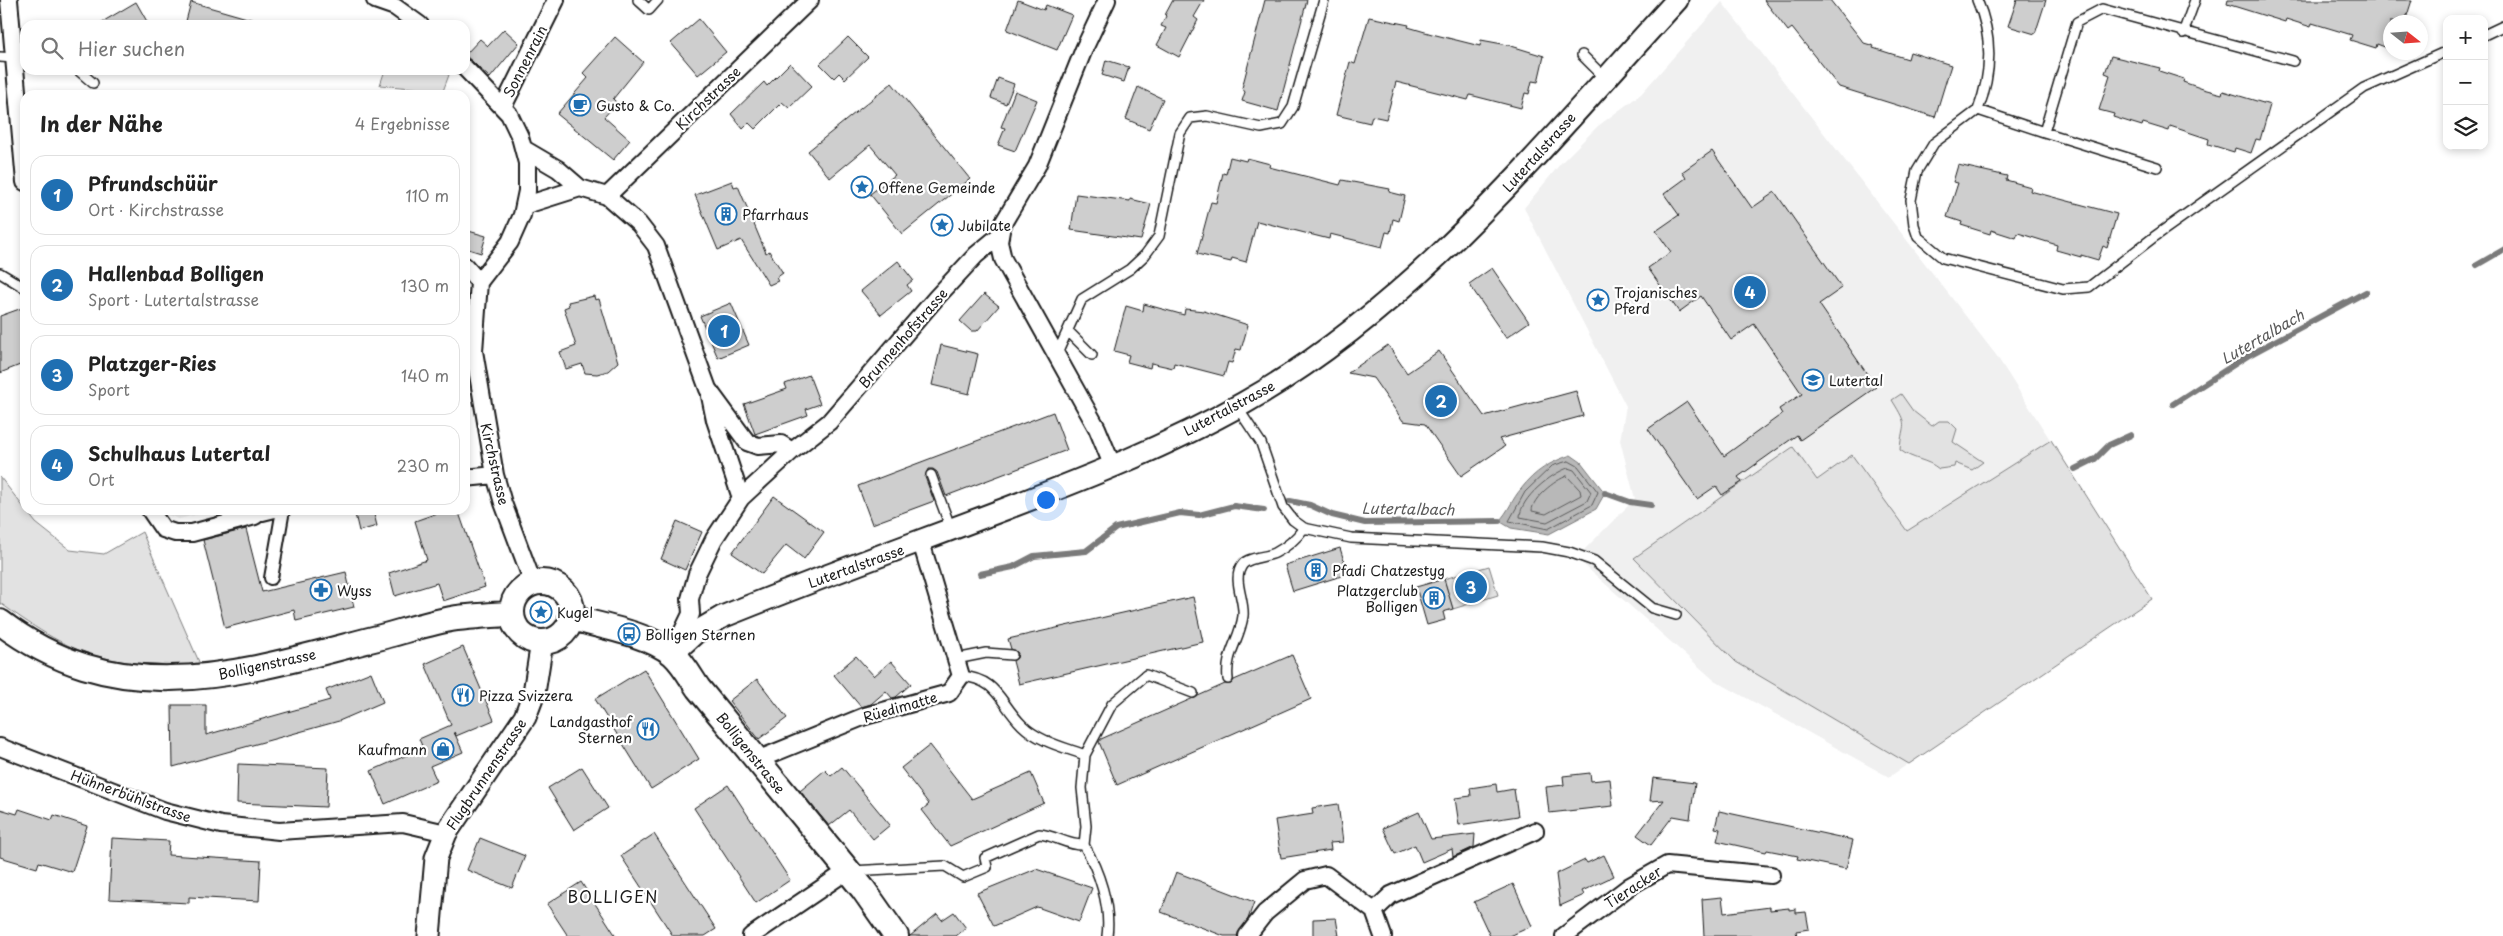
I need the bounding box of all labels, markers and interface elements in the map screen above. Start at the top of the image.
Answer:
north arrow [2383,15,2428,60]
map controls [2443,15,2488,150]
button: + [2443,15,2488,60]
search box [20,20,470,75]
street label: Sonnenrain [498,21,552,101]
icon: search [38,34,66,62]
text: Hier suchen [78,34,185,62]
button: − [2443,60,2488,105]
street label: Kirchstrasse [671,61,745,135]
cafe icon: Gusto & Co. [568,93,592,117]
place label: Gusto & Co. [596,95,675,116]
button: layers [2443,105,2488,150]
text: In der Nähe [40,107,162,139]
street label: Lutertalstrasse [1497,108,1581,196]
text: 4 Ergebnisse [355,111,450,135]
text: Pfrundschüür [88,169,218,197]
place icon: Offene Gemeinde [850,175,874,199]
place label: Offene Gemeinde [878,177,996,198]
text: 1 [53,183,61,207]
text: 110 m [406,183,449,207]
text: Ort · Kirchstrasse [88,197,224,221]
building icon: Pfarrhaus [714,202,738,226]
place label: Pfarrhaus [742,204,809,225]
place icon: Jubilate [930,213,954,237]
place label: Jubilate [958,215,1011,236]
text: Hallenbad Bolligen [88,259,264,287]
text: 2 [51,273,63,297]
text: 130 m [401,273,449,297]
pin: 4 [1734,273,1766,311]
place label: Trojanisches Pferd [1614,282,1697,319]
street label: Brunnenhofstrasse [854,283,952,393]
text: Sport · Lutertalstrasse [88,287,259,311]
place icon: Trojanisches Pferd [1586,288,1610,312]
water label: Lutertalbach [2216,303,2308,369]
pin: 1 [708,312,740,350]
text: Platzger-Ries [88,349,216,377]
text: 3 [52,363,62,387]
text: 140 m [401,363,449,387]
school or university icon: Lutertal [1801,368,1825,392]
place label: Lutertal [1829,370,1883,391]
street label: Lutertalstrasse [1180,375,1278,441]
text: Sport [88,377,130,401]
pin: 2 [1425,382,1457,420]
street label: Kirchstrasse [475,421,515,507]
text: Schulhaus Lutertal [88,439,270,467]
text: 4 [52,453,62,477]
text: 230 m [397,453,449,477]
text: Ort [88,467,115,491]
your location [1033,487,1059,513]
water label: Lutertalbach [1362,496,1455,520]
street label: Lutertalstrasse [805,539,907,593]
building icon: Pfadi Chatzestyg [1304,558,1328,582]
place label: Pfadi Chatzestyg [1332,560,1445,581]
pin: 3 [1455,568,1487,606]
pharmacy icon: Wyss [309,578,333,602]
place label: Wyss [337,580,372,601]
place label: Platzgerclub Bolligen [1337,580,1418,617]
building icon: Platzgerclub Bolligen [1422,586,1446,610]
place icon: Kugel [529,600,553,624]
place label: Kugel [557,602,593,623]
bus stop icon: Bolligen Sternen [617,622,641,646]
place label: Bolligen Sternen [645,624,755,645]
street label: Bolligenstrasse [216,643,318,685]
restaurant icon: Pizza Svizzera [451,683,475,707]
place label: Pizza Svizzera [479,685,573,706]
street label: Rüedimatte [861,686,939,728]
street label: Bolligenstrasse [712,708,790,798]
place label: Landgasthof Sternen [549,711,634,748]
street label: Flugbrunnenstrasse [441,714,531,834]
restaurant icon: Landgasthof Sternen [636,717,660,741]
shop icon: Kaufmann [431,737,455,761]
place label: Kaufmann [358,739,427,760]
street label: Hühnerbühlstrasse [68,764,194,828]
street label: Tieracker [1600,860,1666,913]
district label: BOLLIGEN [568,884,658,908]

